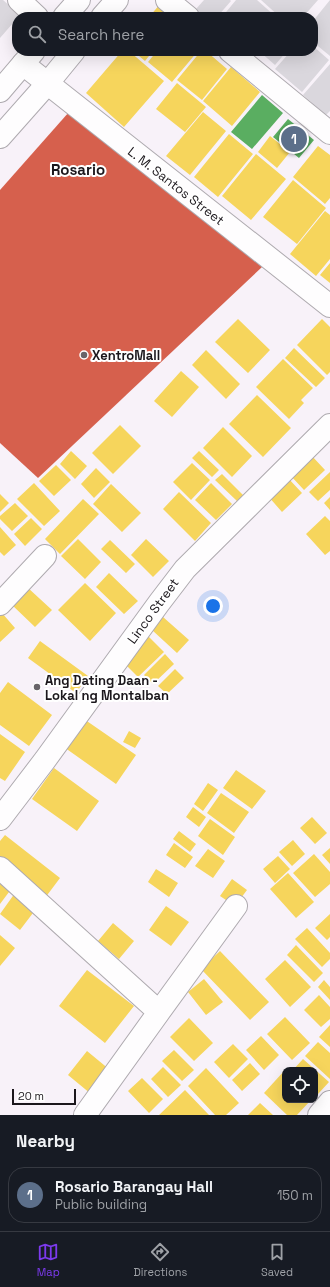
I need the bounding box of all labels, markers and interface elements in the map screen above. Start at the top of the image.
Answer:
search box [12,12,318,56]
icon: search [26,23,48,45]
text: Search here [58,25,144,44]
pin: 1 [281,124,307,154]
street label: L. M. Santos Street [124,143,228,229]
district label: Rosario [51,160,105,179]
place label: XentroMall [92,347,160,364]
marker: XentroMall [79,350,89,360]
street label: Linco Street [123,575,183,647]
your location [203,596,223,616]
place label: Ang Dating Daan - Lokal ng Montalban [45,672,169,704]
marker: Ang Dating Daan - Lokal ng Montalban [32,682,42,692]
map controls [282,1067,318,1103]
button: locate [282,1067,318,1103]
scale bar [12,1087,76,1106]
text: 20 m [18,1089,44,1103]
text: Nearby [16,1130,75,1152]
text: Rosario Barangay Hall [55,1177,213,1196]
text: 1 [27,1187,33,1204]
text: 150 m [277,1187,313,1204]
text: Public building [55,1196,147,1213]
tab: Map [37,1241,60,1279]
tab: Directions [133,1241,187,1279]
tab: Saved [261,1241,293,1279]

